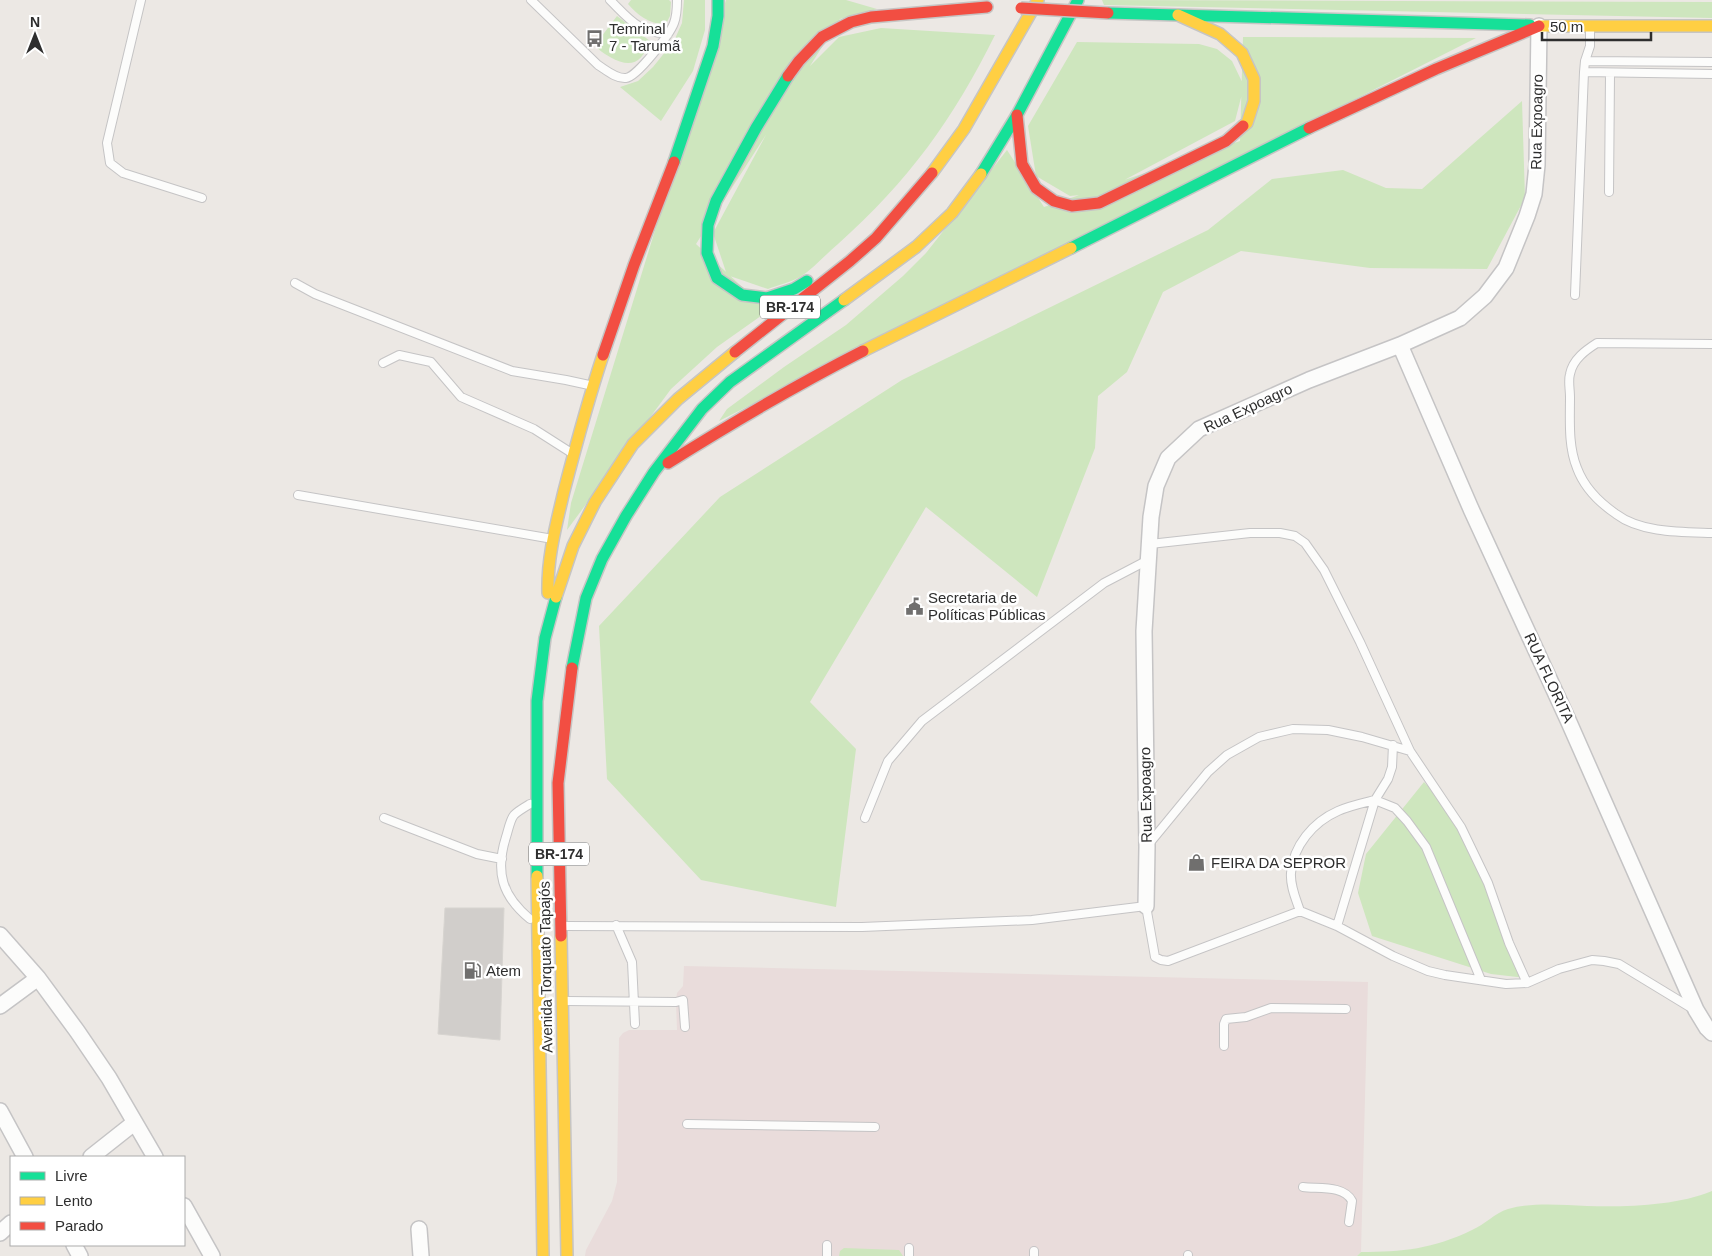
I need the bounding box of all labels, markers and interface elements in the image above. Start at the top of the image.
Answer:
north arrow [10,10,60,60]
scale bar [1542,10,1651,42]
text: N [30,14,40,30]
text: 50 m [1550,18,1583,35]
place label: Temrinal 7 - Tarumã [609,20,681,54]
bus stop icon: Temrinal 7 - Tarumã [585,28,605,48]
street label: Rua Expoagro [1527,74,1546,170]
road number: BR-174 [760,296,820,318]
street label: Rua Expoagro [1201,380,1295,436]
place label: Secretaria de Políticas Públicas [928,589,1046,623]
public building icon: Secretaria de Políticas Públicas [904,597,924,617]
street label: RUA FLORITA [1521,630,1578,725]
street label: Rua Expoagro [1136,747,1155,843]
road number: BR-174 [529,842,589,866]
shop icon: FEIRA DA SEPROR [1187,853,1207,873]
place label: FEIRA DA SEPROR [1211,854,1346,871]
street label: Avenida Torquato Tapajós [536,881,555,1053]
fuel station icon: Atem [462,961,482,981]
place label: Atem [486,962,521,979]
legend [10,1156,185,1246]
text: Livre [55,1167,88,1184]
text: Lento [55,1192,93,1209]
text: Parado [55,1217,103,1234]

